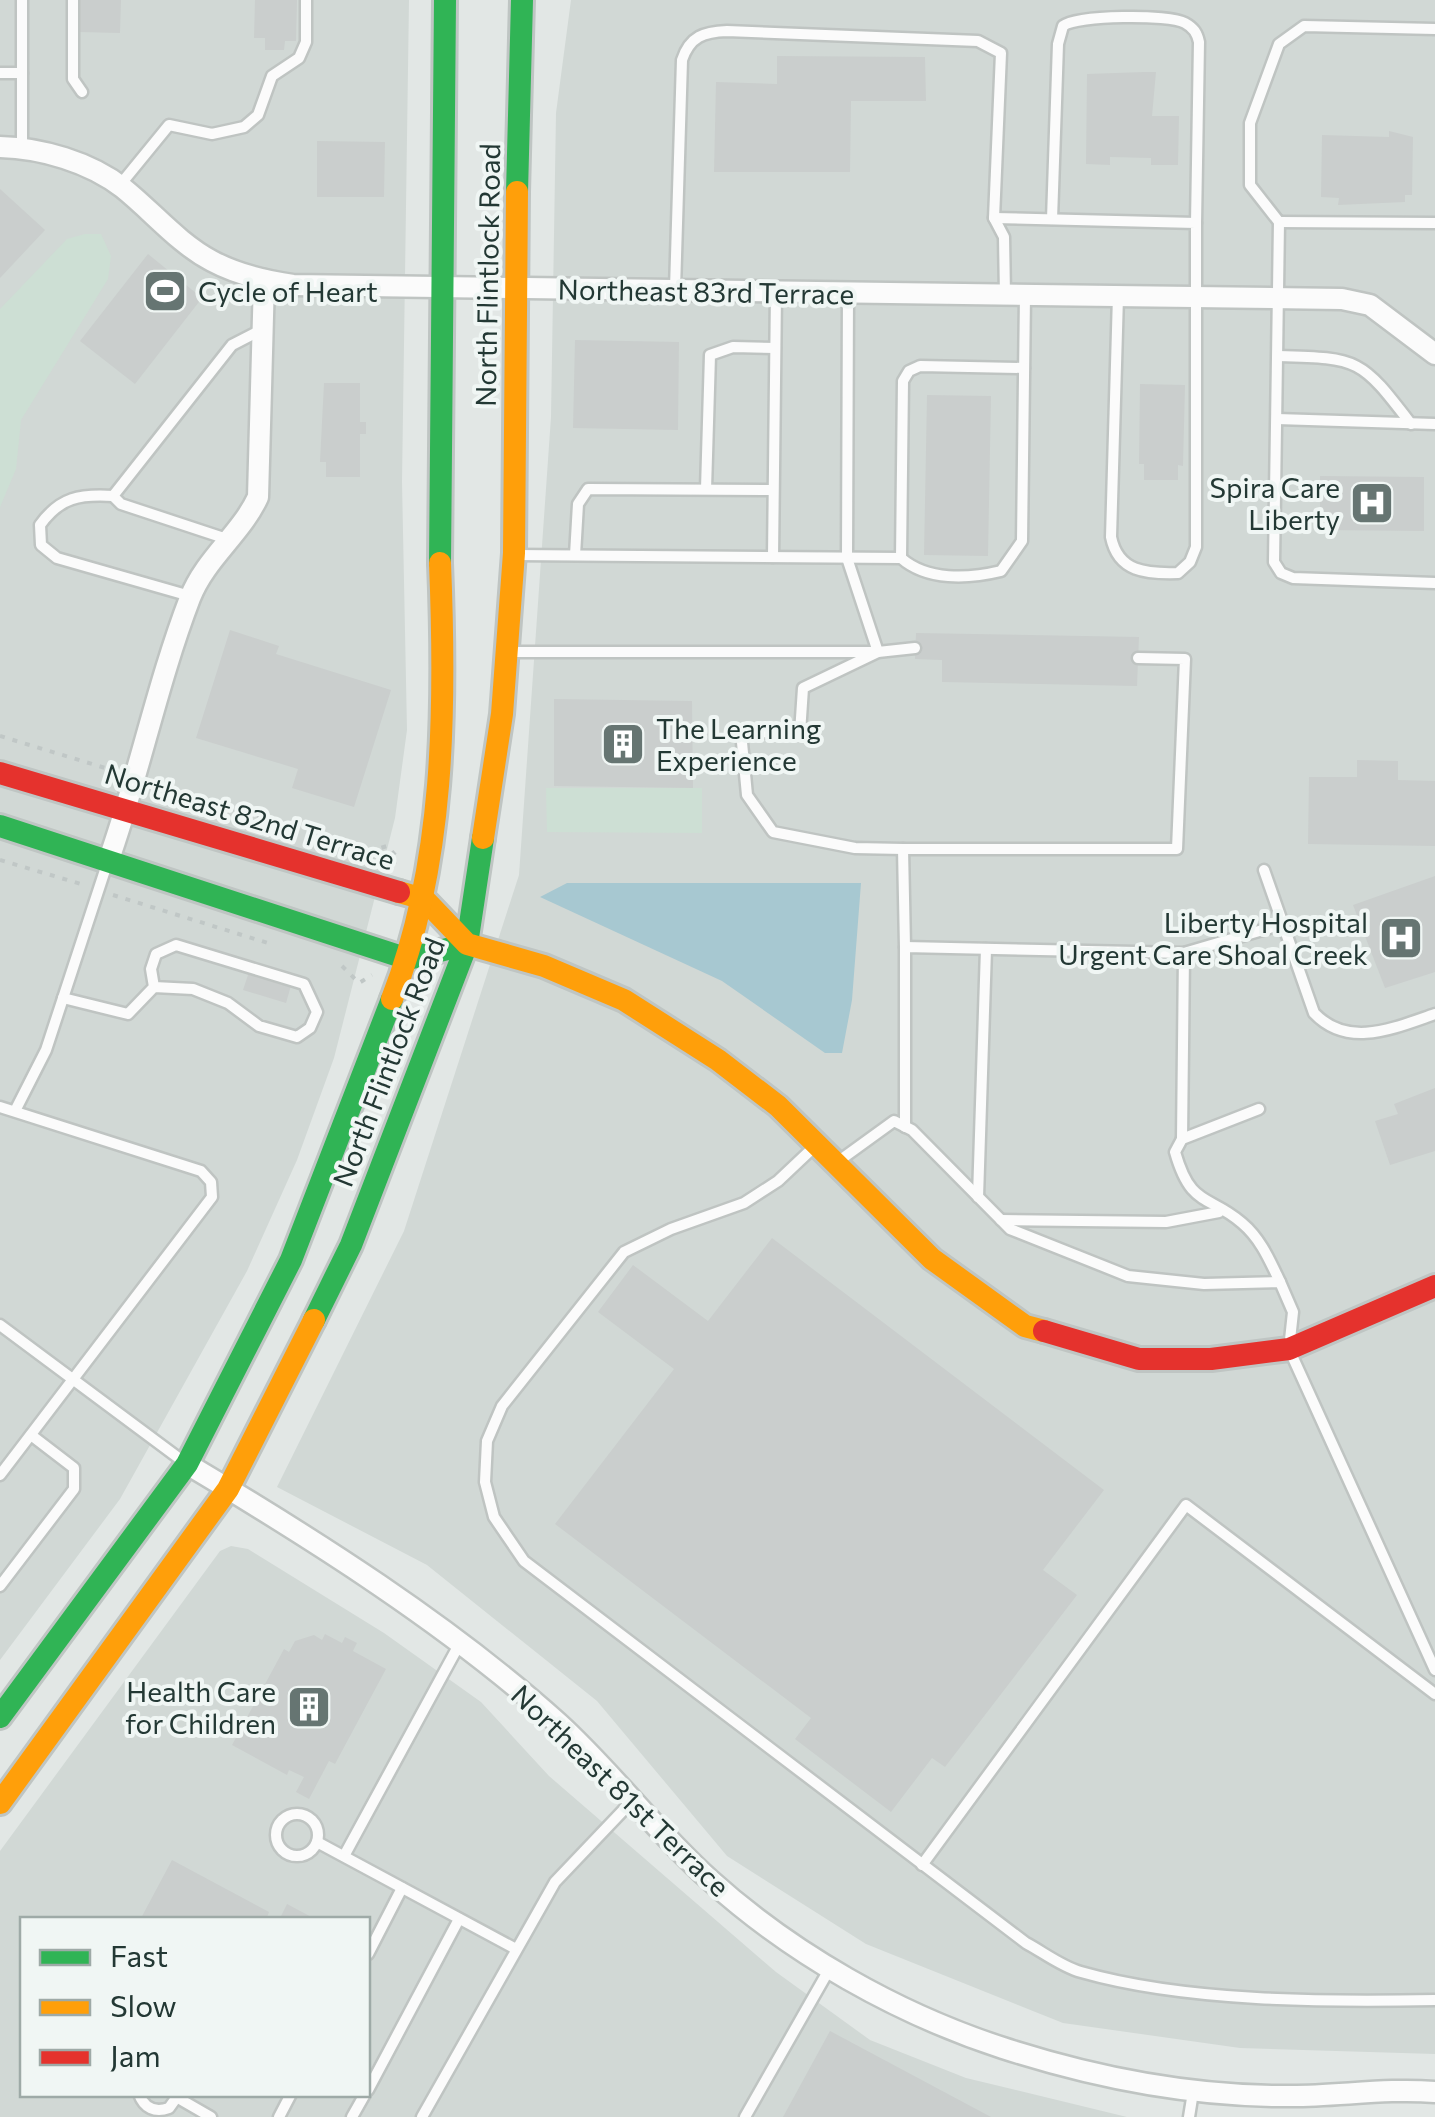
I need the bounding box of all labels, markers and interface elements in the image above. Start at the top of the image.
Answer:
street label: North Flintlock Road [468,143,506,407]
sports icon: Cycle of Heart [142,268,188,314]
street label: Northeast 83rd Terrace [557,271,855,311]
place label: Cycle of Heart [198,274,378,308]
place label: Spira Care Liberty [1210,470,1340,536]
hospital icon: Spira Care Liberty [1349,480,1395,526]
place label: The Learning Experience [656,711,821,777]
building icon: The Learning Experience [600,721,646,767]
street label: Northeast 82nd Terrace [101,756,399,876]
place label: Liberty Hospital Urgent Care Shoal Creek [1058,905,1368,971]
hospital icon: Liberty Hospital Urgent Care Shoal Creek [1378,915,1424,961]
street label: North Flintlock Road [325,933,451,1191]
place label: Health Care for Children [125,1674,276,1740]
street label: Northeast 81st Terrace [505,1677,737,1903]
building icon: Health Care for Children [286,1684,332,1730]
legend [20,1917,370,2097]
text: Fast [110,1936,168,1973]
text: Slow [110,1986,177,2023]
text: Jam [110,2036,161,2073]

